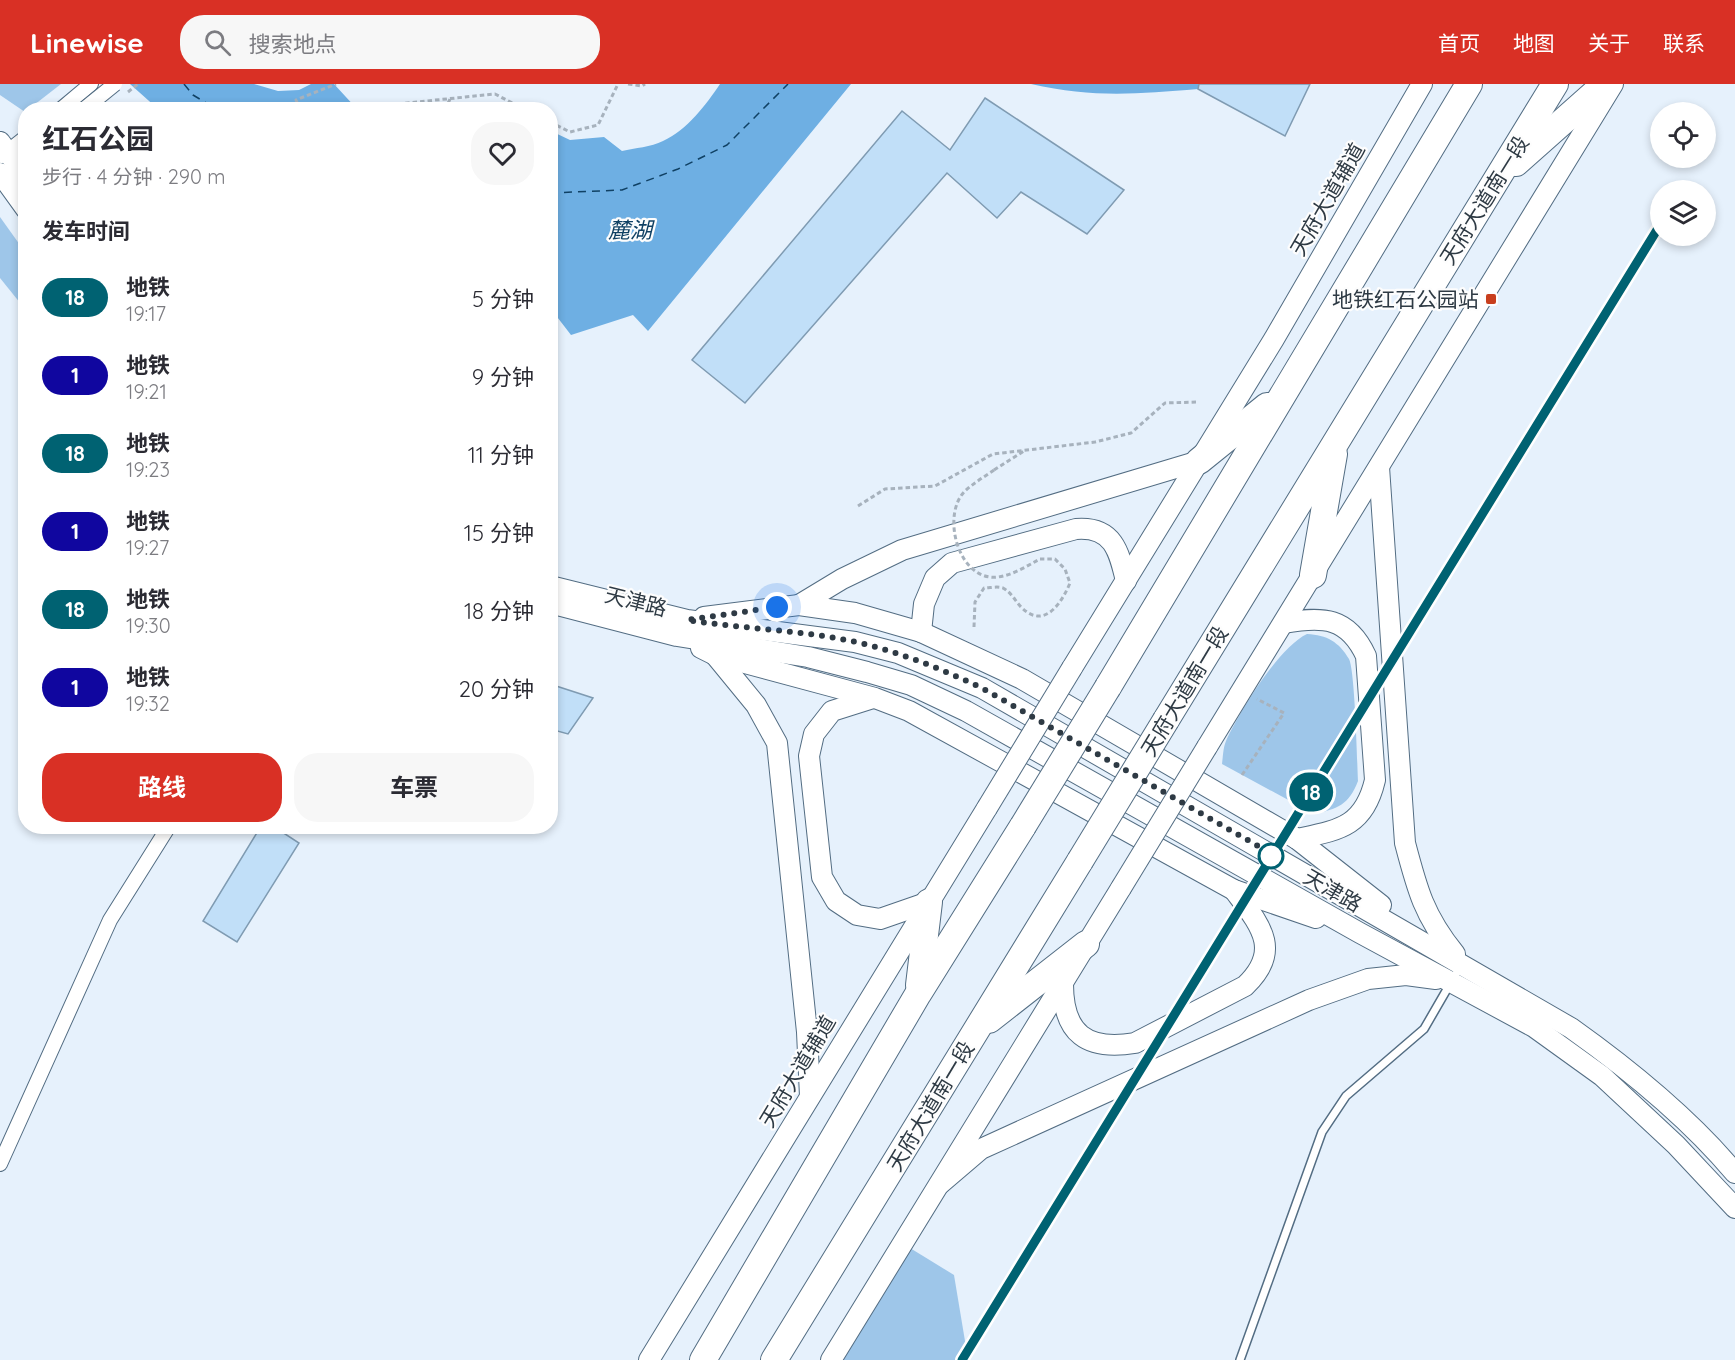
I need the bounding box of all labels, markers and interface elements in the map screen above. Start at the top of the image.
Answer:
search box [180,15,600,69]
text: Linewise [30,25,144,60]
icon: search [201,26,234,59]
text: 搜索地点 [249,30,337,58]
text: 首页 [1438,30,1480,56]
text: 地图 [1513,30,1555,56]
text: 关于 [1588,30,1630,56]
text: 联系 [1663,30,1705,56]
map controls [1650,102,1716,246]
button: locate [1650,102,1716,168]
text: 红石公园 [42,121,154,156]
button: heart [471,122,534,185]
street label: 天府大道南一段 [1434,131,1534,269]
street label: 天府大道辅道 [1284,138,1370,260]
text: 步行 · 4 分钟 · 290 m [42,164,225,189]
button: layers [1650,180,1716,246]
water label: 麓湖 [608,216,655,244]
text: 发车时间 [42,217,130,245]
text: 地铁 [126,273,170,301]
text: 18 [65,284,85,310]
text: 5 分钟 [472,285,534,313]
place label: 地铁红石公园站 [1332,286,1479,312]
marker: 地铁红石公园站 [1484,292,1498,306]
text: 19:17 [126,301,166,326]
text: 地铁 [126,351,170,379]
text: 1 [71,362,79,388]
text: 9 分钟 [472,363,534,391]
text: 19:21 [126,379,167,404]
text: 地铁 [126,429,170,457]
text: 18 [65,440,85,466]
text: 11 分钟 [468,441,534,469]
text: 19:23 [126,457,170,482]
text: 地铁 [126,507,170,535]
text: 1 [71,518,79,544]
text: 15 分钟 [464,519,534,547]
text: 19:27 [126,535,169,560]
street label: 天津路 [602,581,670,621]
text: 地铁 [126,585,170,613]
your location [762,592,792,622]
text: 18 [65,596,85,622]
text: 18 分钟 [464,597,534,625]
text: 19:30 [126,613,171,638]
street label: 天府大道南一段 [1135,621,1233,761]
text: 地铁 [126,663,170,691]
text: 1 [71,674,79,700]
text: 20 分钟 [459,675,534,703]
text: 19:32 [126,691,170,716]
button: 路线 [42,753,282,822]
button: 车票 [294,753,534,822]
line badge: 18 [1284,772,1338,812]
text: 18 [1301,779,1321,805]
unlabelled marker [1258,843,1284,869]
street label: 天津路 [1299,863,1367,917]
street label: 天府大道辅道 [753,1010,841,1132]
street label: 天府大道南一段 [881,1036,979,1176]

